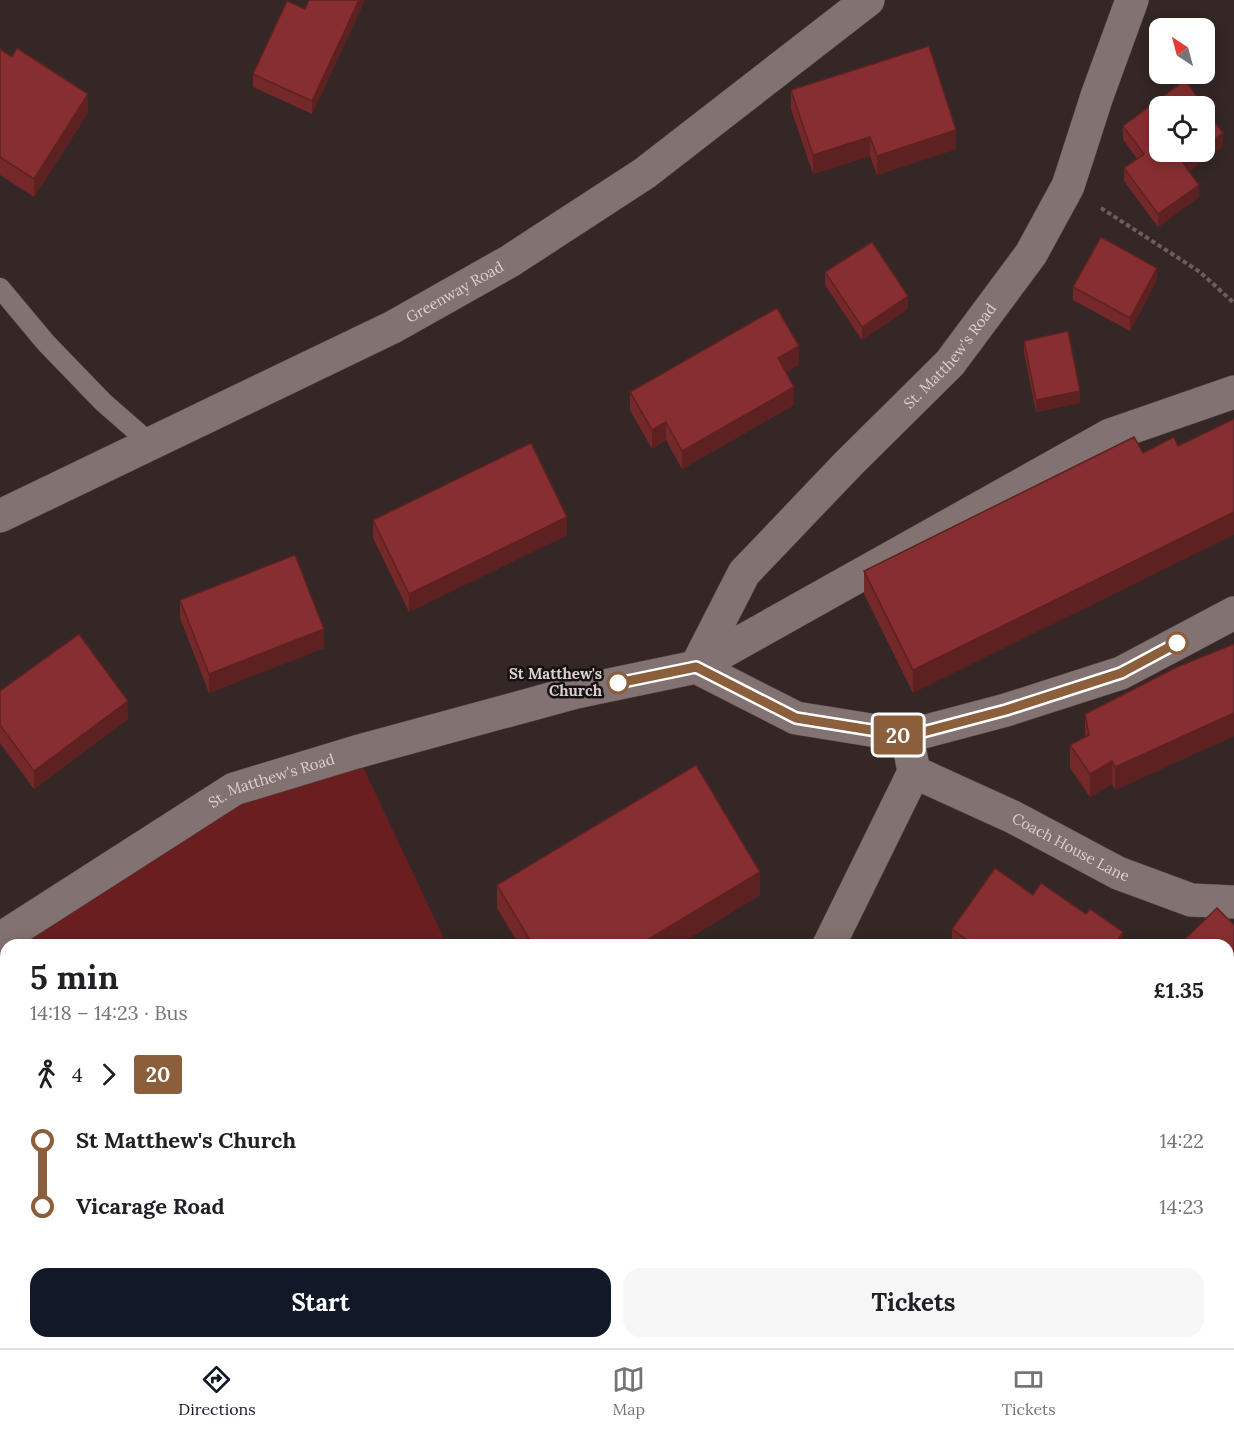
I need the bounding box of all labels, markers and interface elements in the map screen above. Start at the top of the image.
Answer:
north arrow [1149,18,1215,84]
map controls [1149,18,1215,162]
button: locate [1149,96,1215,162]
street label: Greenway Road [402,257,507,327]
street label: St. Matthew's Road [899,299,1000,413]
unlabelled marker [1166,632,1188,654]
place label: St Matthew's Church [509,664,603,700]
marker: St Matthew's Church [607,672,629,694]
line badge: 20 [871,716,925,754]
text: 20 [886,722,910,749]
street label: St. Matthew's Road [205,749,337,812]
street label: Coach House Lane [1009,808,1132,885]
text: 5 min [30,956,119,998]
text: £1.35 [1153,976,1204,1004]
text: 14:18 – 14:23 · Bus [30,1000,188,1025]
icon: walk [30,1058,63,1091]
icon: forward [92,1058,125,1091]
text: 20 [146,1061,170,1088]
text: 4 [72,1062,83,1087]
text: St Matthew's Church [76,1126,296,1154]
text: 14:22 [1159,1128,1204,1153]
text: Vicarage Road [76,1192,225,1220]
text: 14:23 [1159,1194,1204,1219]
button: Start [30,1268,611,1337]
button: Tickets [623,1268,1204,1337]
tab: Directions [178,1363,256,1419]
tab: Map [612,1363,645,1419]
tab: Tickets [1002,1363,1056,1419]

